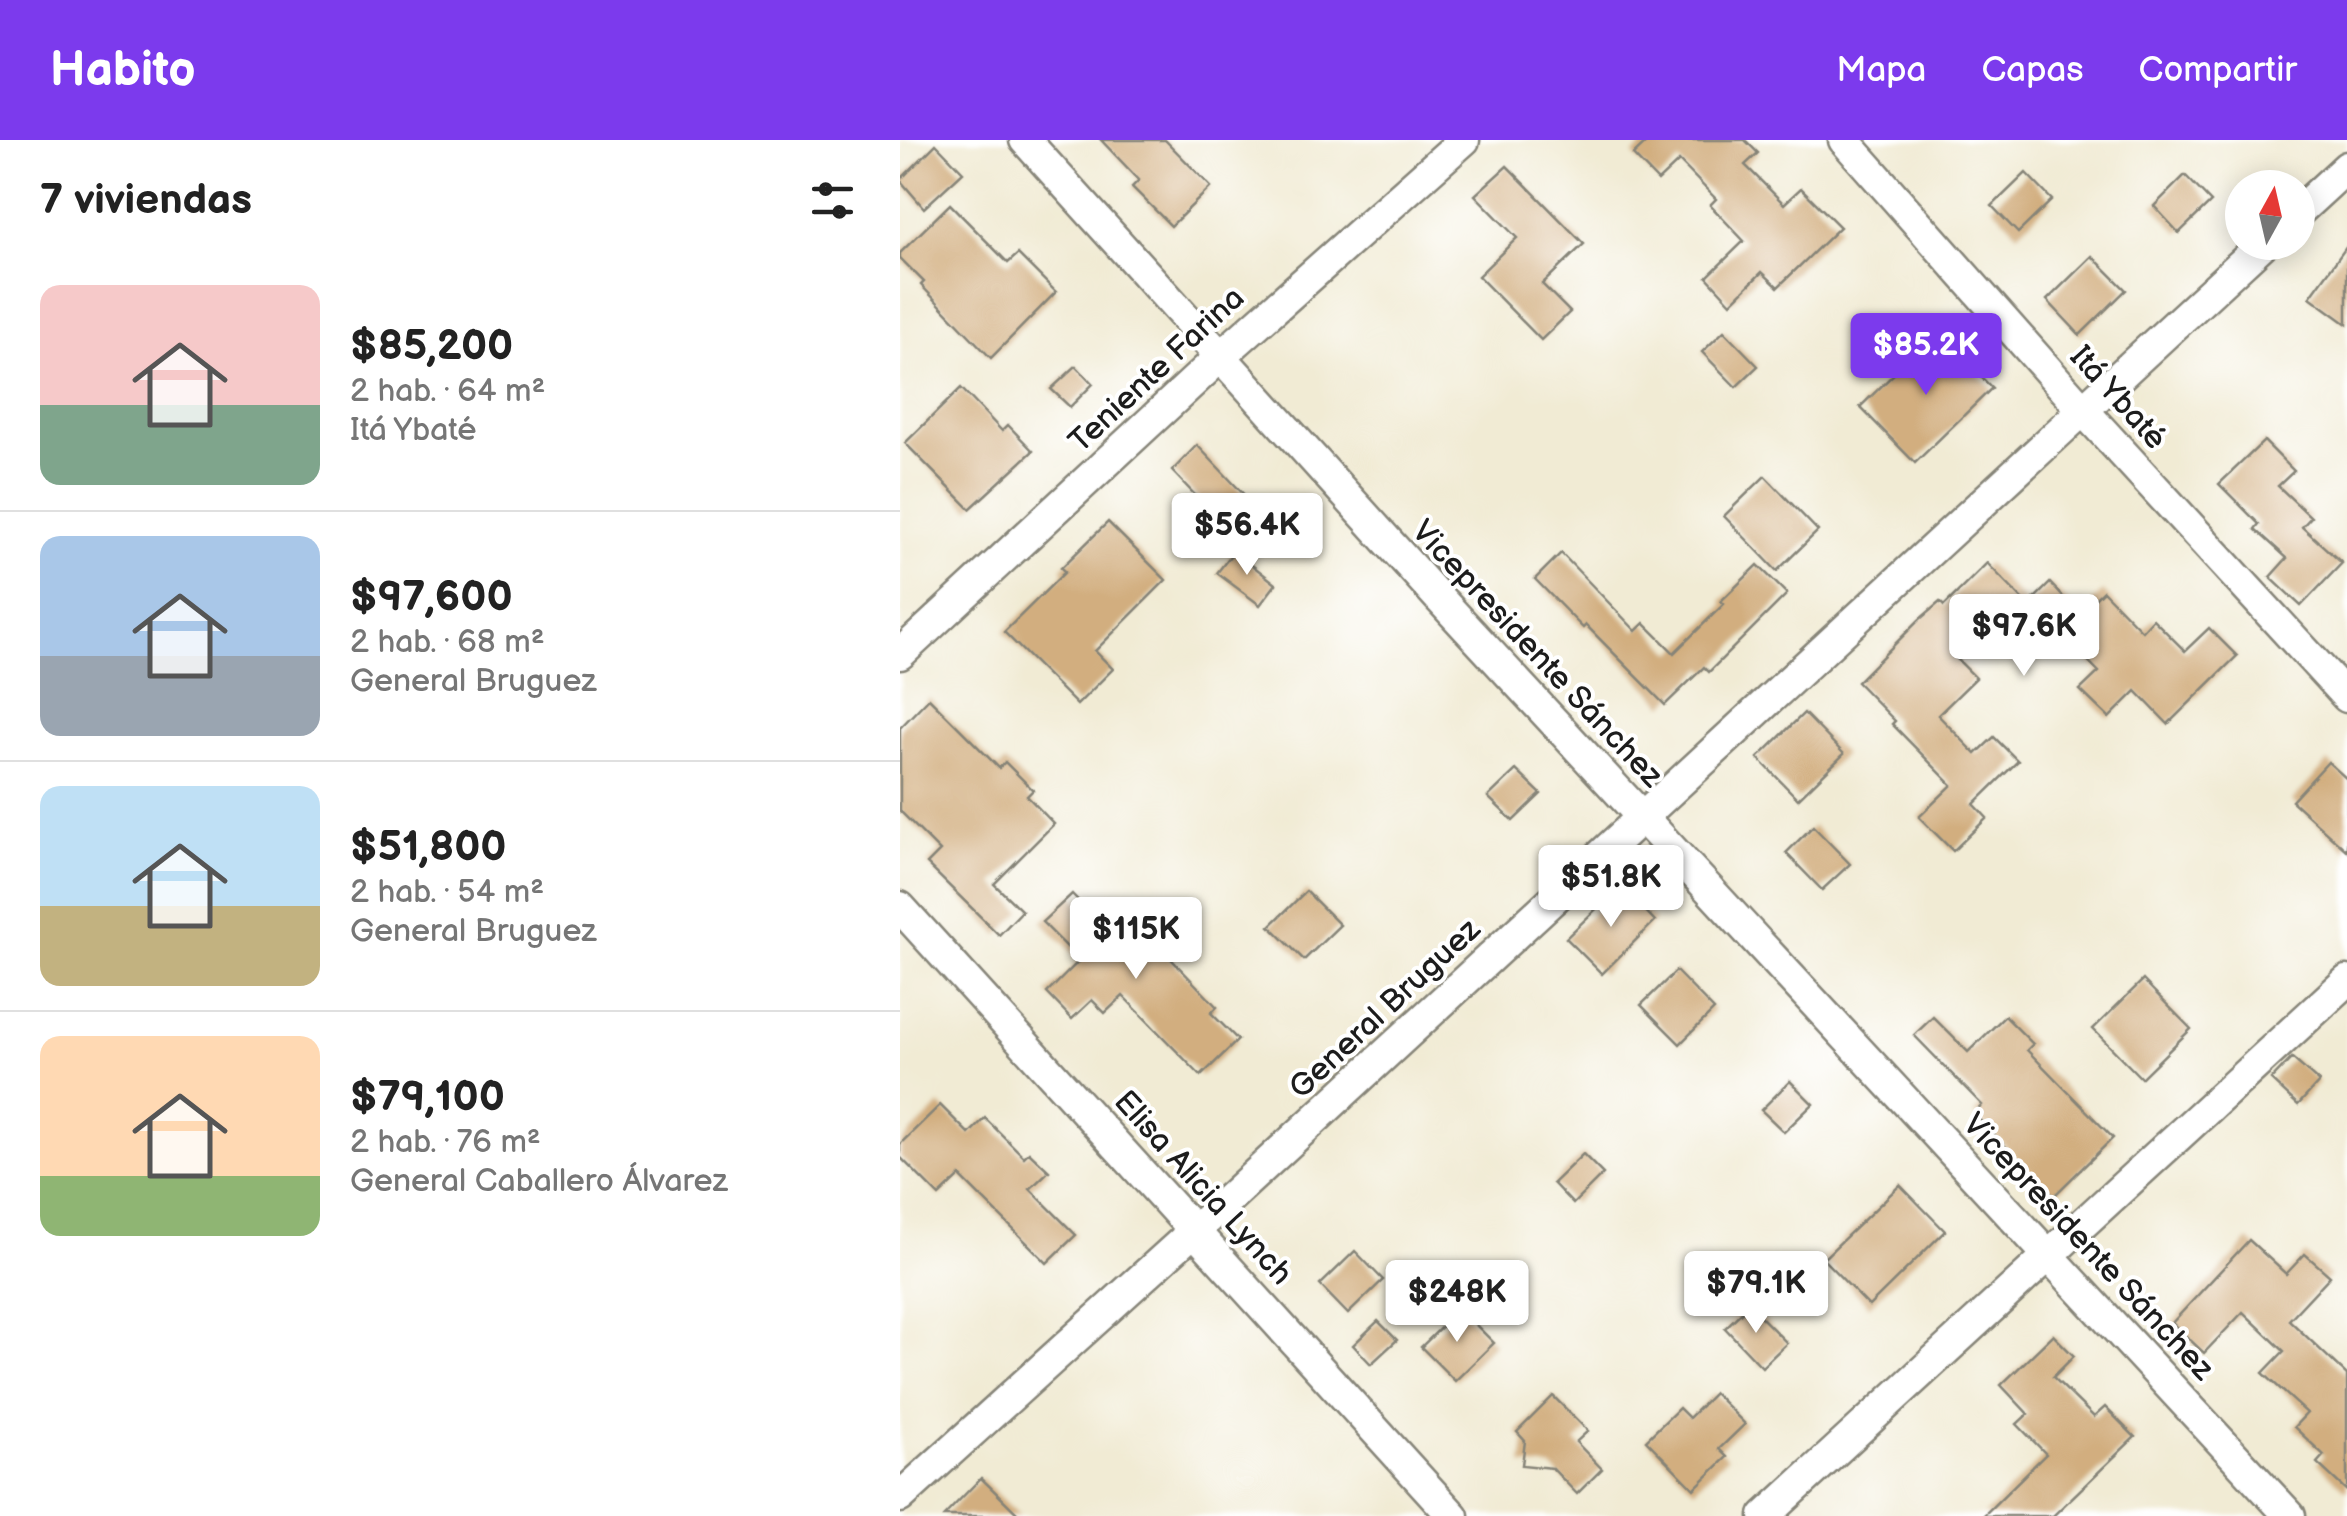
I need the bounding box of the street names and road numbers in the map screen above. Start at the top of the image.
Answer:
street label: Teniente Farina [1061,279,1253,461]
street label: Itá Ybaté [2061,338,2175,458]
street label: Vicepresidente Sánchez [1403,512,1671,796]
street label: General Bruguez [1282,910,1489,1107]
street label: Elisa Alicia Lynch [1105,1083,1300,1293]
street label: Vicepresidente Sánchez [1954,1105,2222,1389]

